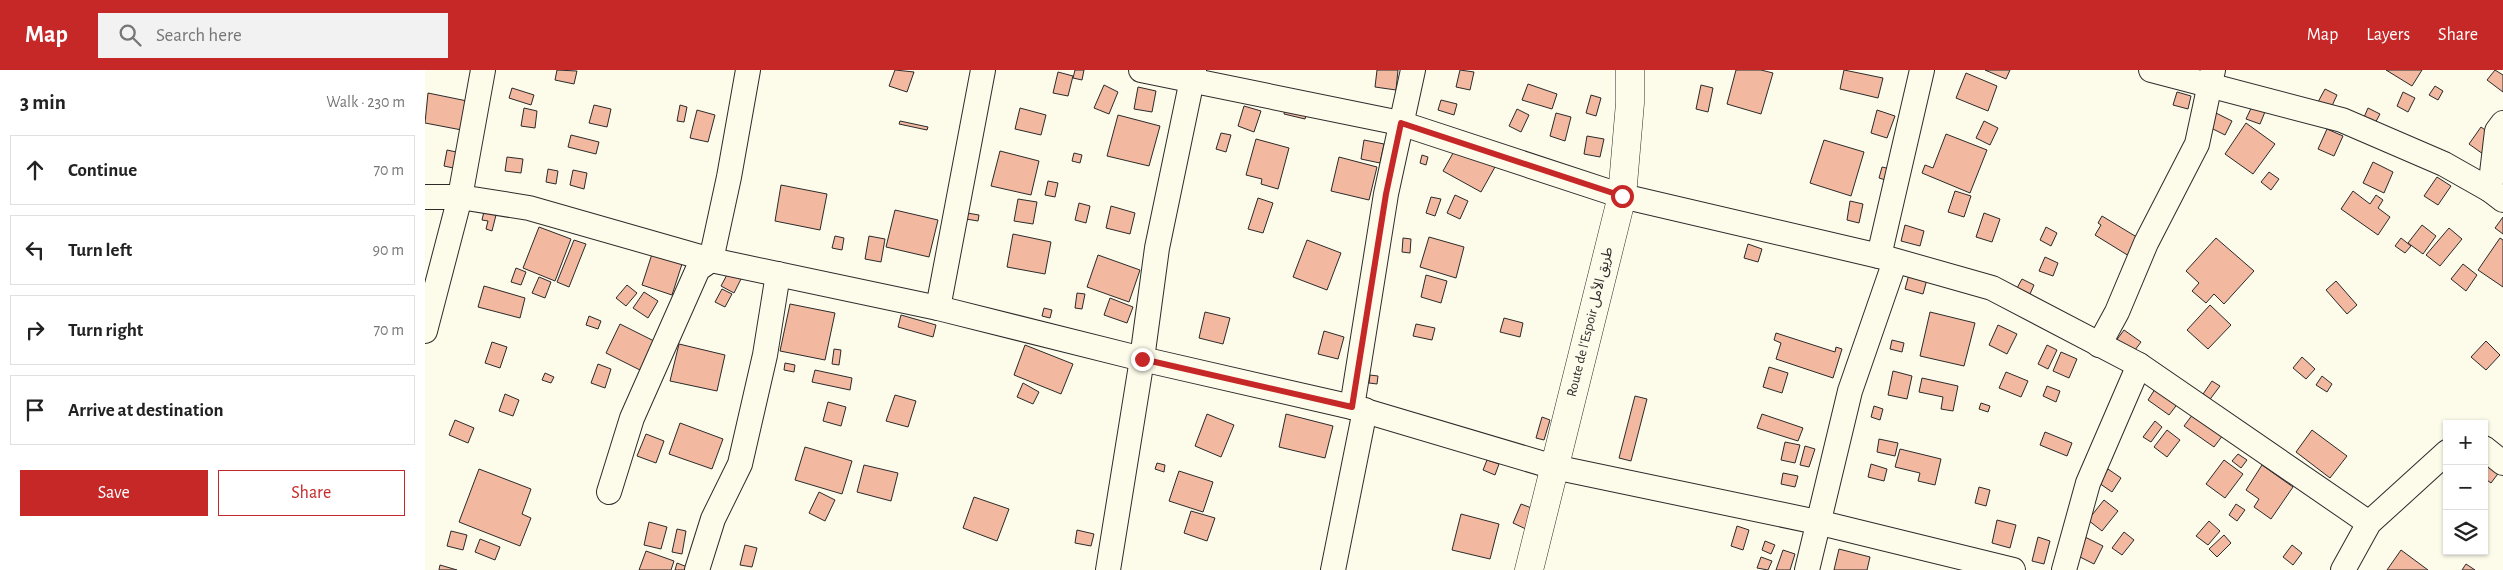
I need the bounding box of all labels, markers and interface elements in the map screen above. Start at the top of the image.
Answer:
search box [98,13,448,58]
icon: search [116,21,144,49]
text: Map [25,23,68,47]
text: Search here [156,26,242,45]
text: Map [2307,26,2338,44]
text: Layers [2366,26,2410,44]
text: Share [2438,26,2478,44]
text: 3 min [20,92,66,113]
text: Walk · 230 m [326,94,405,110]
icon: ahead [21,156,49,184]
text: Continue [68,161,137,180]
text: 70 m [373,162,404,178]
route start [1611,185,1634,208]
icon: left [21,236,49,264]
text: Turn left [68,241,132,260]
text: 90 m [373,242,404,258]
street label: Route de l’Espoir طريق الأمل [1563,245,1617,399]
icon: right [21,316,49,344]
text: Turn right [68,321,143,340]
text: 70 m [373,322,404,338]
route end [1131,348,1154,371]
icon: arrive [21,396,49,424]
text: Arrive at destination [68,401,224,420]
map controls [2443,420,2488,555]
button: + [2443,420,2488,465]
button: − [2443,465,2488,510]
button: Save [20,470,208,516]
button: Share [218,470,405,516]
button: layers [2443,510,2488,555]

